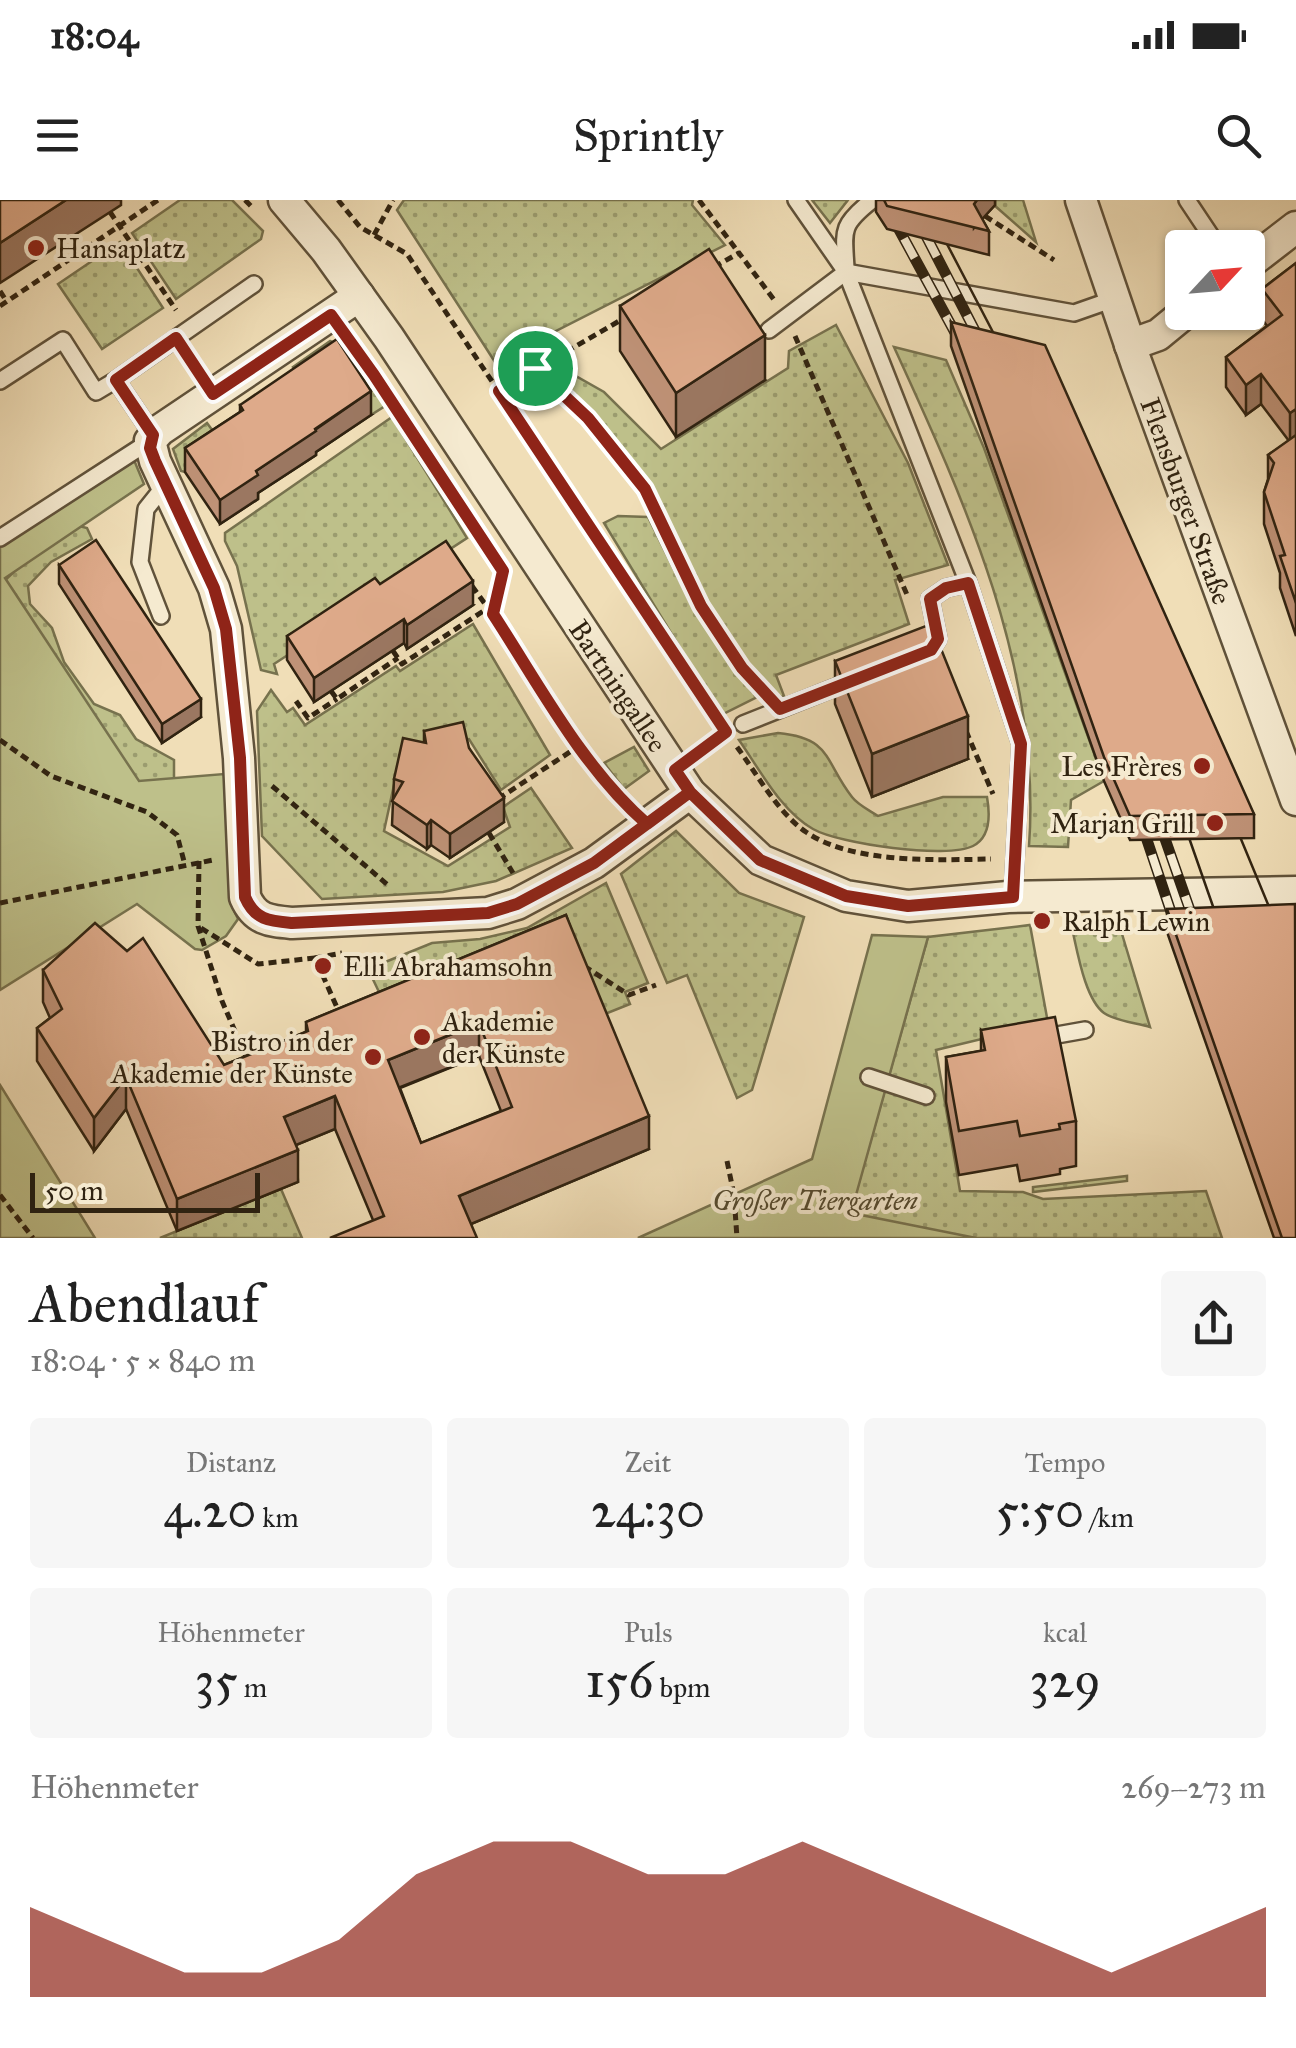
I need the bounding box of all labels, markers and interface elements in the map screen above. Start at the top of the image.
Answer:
text: 18:04 [50,12,138,58]
icon: menu [30,108,85,163]
text: Sprintly [573,108,723,163]
icon: search [1211,108,1266,163]
north arrow [1165,230,1265,330]
map controls [1165,230,1265,330]
place label: Hansaplatz [56,231,185,266]
marker: Hansaplatz [25,237,47,259]
pin [493,326,578,411]
icon: arrive [508,341,563,396]
street label: Flensburger Straße [1132,393,1240,609]
street label: Bartningallee [561,613,675,759]
place label: Les Frères [1062,749,1182,784]
marker: Les Frères [1191,755,1213,777]
place label: Marjan Grill [1050,806,1195,841]
marker: Marjan Grill [1204,812,1226,834]
place label: Ralph Lewin [1062,904,1210,939]
marker: Ralph Lewin [1031,910,1053,932]
place label: Elli Abrahamsohn [343,949,553,984]
marker: Elli Abrahamsohn [312,955,334,977]
place label: Akademie der Künste [441,1004,566,1071]
place label: Bistro in der Akademie der Künste [110,1024,353,1091]
marker: Akademie der Künste [411,1026,433,1048]
marker: Bistro in der Akademie der Künste [362,1046,384,1068]
scale bar [30,1168,260,1213]
text: 50 m [45,1173,104,1208]
park label: Großer Tiergarten [712,1183,918,1218]
text: Abendlauf [30,1270,260,1337]
button: share [1161,1271,1266,1376]
text: 18:04 · 5 × 840 m [30,1341,255,1380]
text: Distanz [186,1445,276,1480]
text: Zeit [625,1445,671,1480]
text: Tempo [1025,1445,1105,1480]
text: 4.20 [163,1480,256,1541]
text: 24:30 [591,1480,705,1541]
text: 5:50 [996,1480,1084,1541]
text: km [256,1500,299,1535]
text: /km [1084,1500,1134,1535]
text: Höhenmeter [157,1615,305,1650]
text: Puls [624,1615,672,1650]
text: kcal [1043,1615,1087,1650]
text: 35 [195,1650,238,1711]
text: 156 [585,1650,654,1711]
text: 329 [1029,1650,1101,1711]
text: m [238,1670,267,1705]
text: bpm [654,1670,711,1705]
text: Höhenmeter [30,1768,199,1807]
text: 269–273 m [1121,1768,1266,1807]

